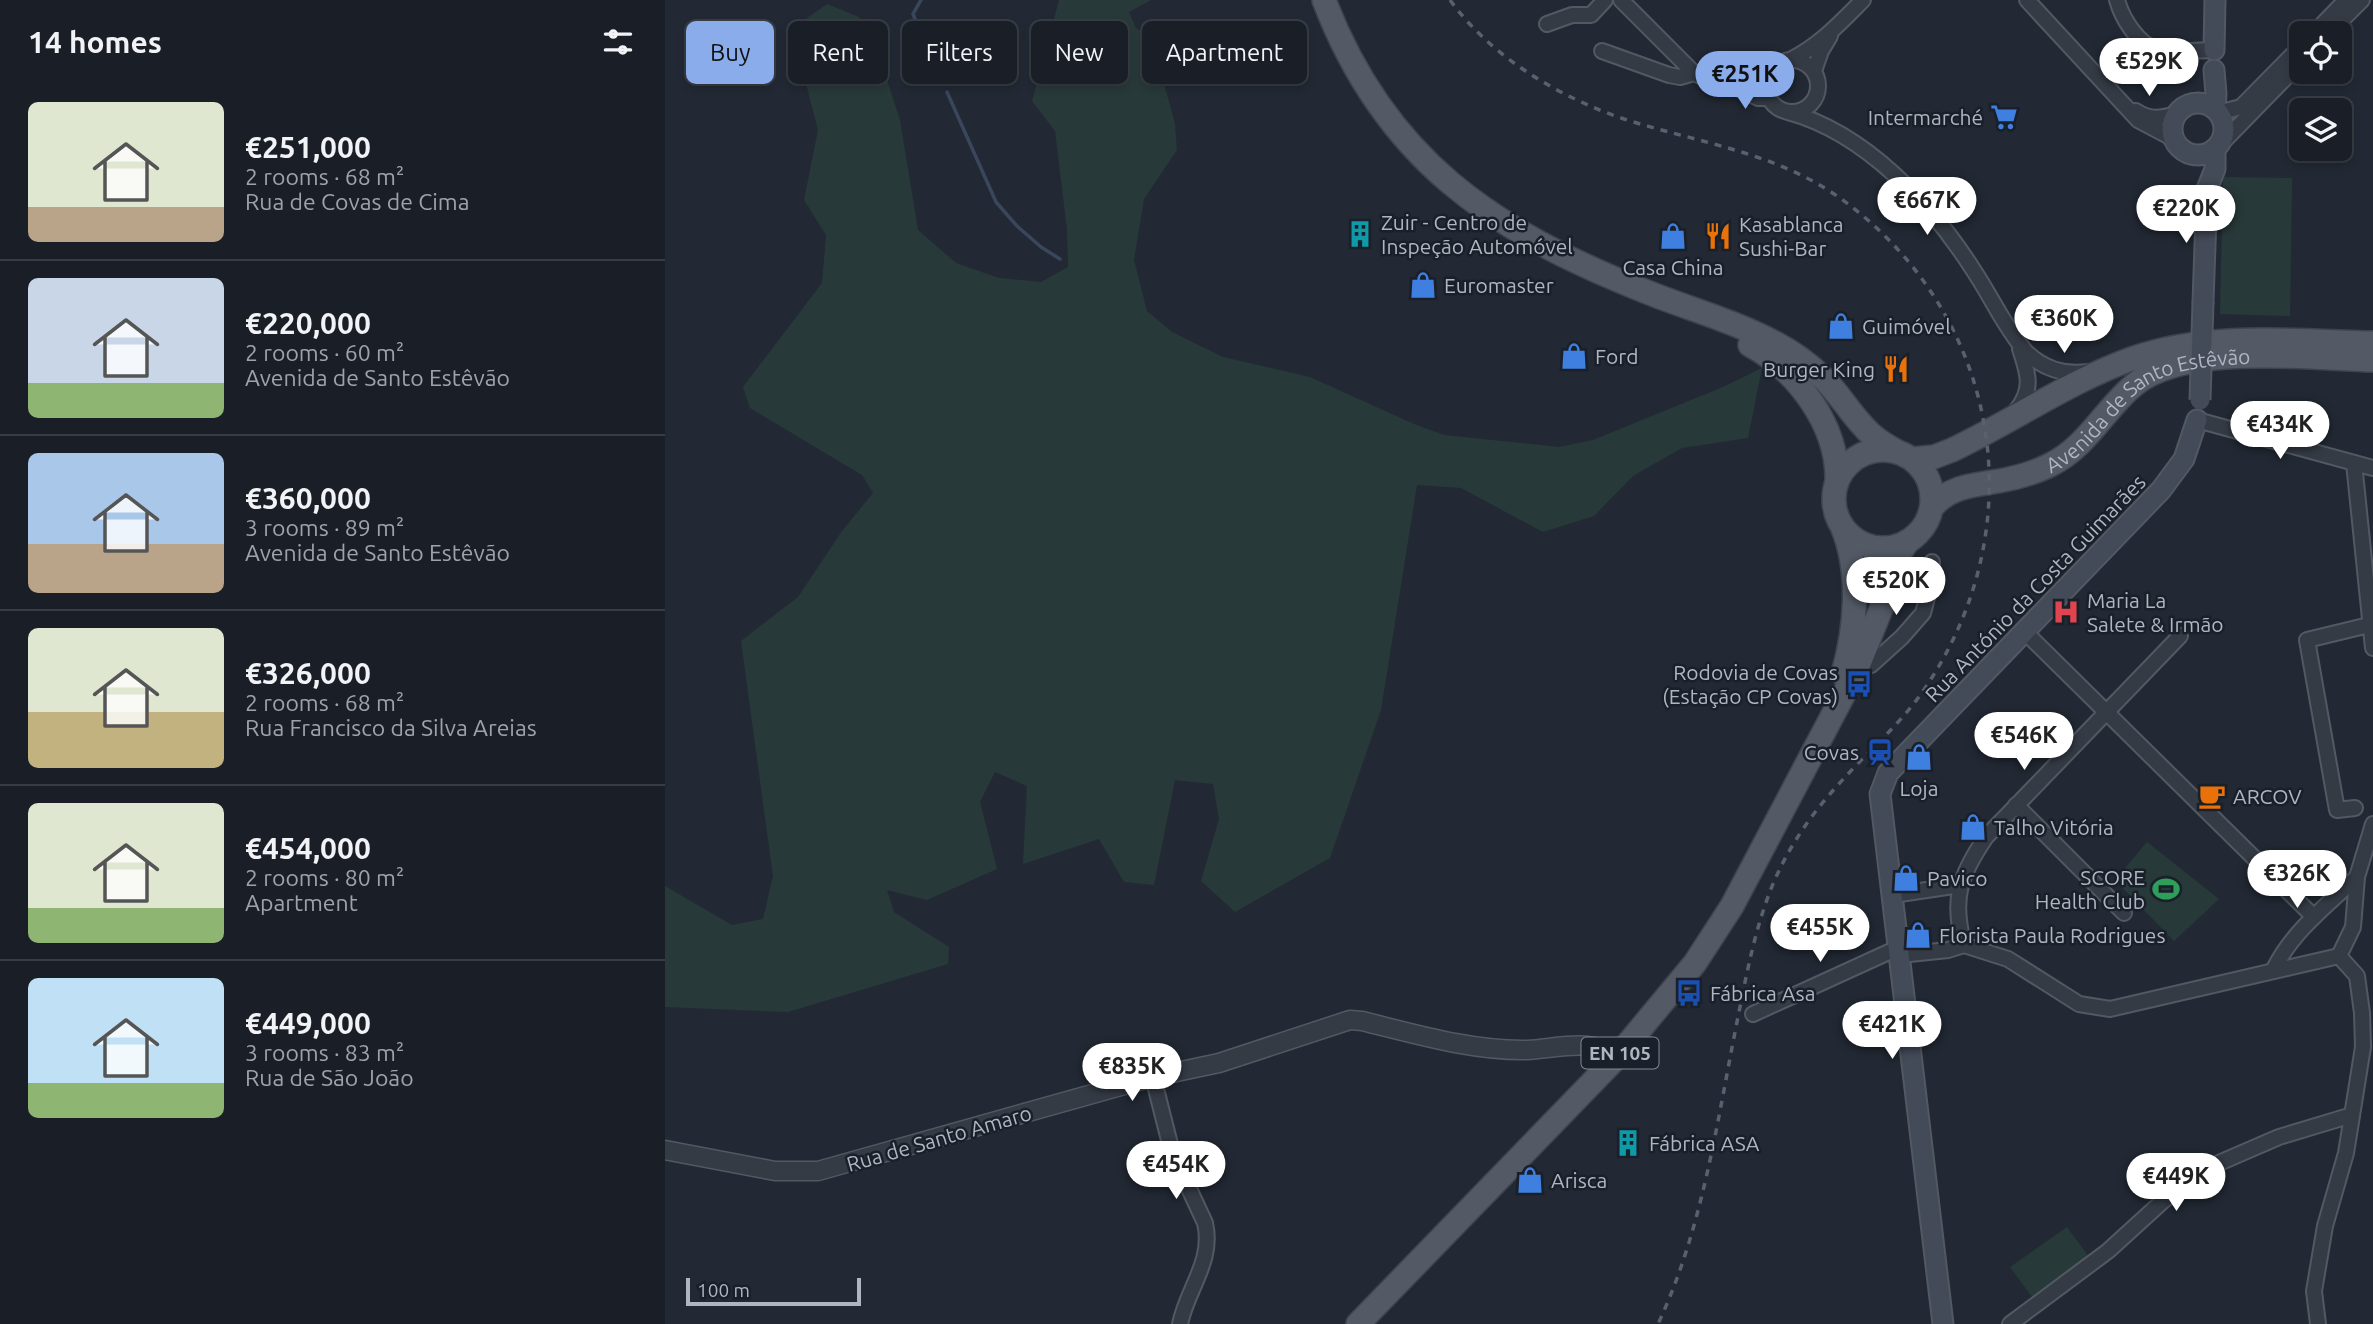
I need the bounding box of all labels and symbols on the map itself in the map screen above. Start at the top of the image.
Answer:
pin: €529K [2100,38,2198,98]
pin: €251K [1696,52,1794,111]
supermarket icon: Intermarché [1989,102,2019,132]
place label: Intermarché [1868,105,1983,129]
pin: €667K [1878,177,1976,237]
pin: €220K [2137,186,2235,245]
place label: Zuir - Centro de Inspeção Automóvel [1381,210,1573,258]
place label: Kasablanca Sushi-Bar [1739,212,1844,260]
building icon: Zuir - Centro de Inspeção Automóvel [1345,219,1375,249]
shop icon: Casa China [1658,221,1688,251]
restaurant icon: Kasablanca Sushi-Bar [1703,221,1733,251]
place label: Casa China [1622,255,1724,279]
shop icon: Euromaster [1408,270,1438,300]
place label: Euromaster [1444,273,1554,297]
pin: €360K [2015,296,2113,355]
shop icon: Guimóvel [1826,311,1856,341]
place label: Guimóvel [1862,314,1951,338]
shop icon: Ford [1559,341,1589,371]
place label: Ford [1595,344,1639,368]
street label: Avenida de Santo Estêvão [2041,344,2251,477]
restaurant icon: Burger King [1881,354,1911,384]
place label: Burger King [1763,357,1875,381]
pin: €434K [2231,402,2329,461]
street label: Rua António da Costa Guimarães [1920,469,2150,707]
pin: €520K [1847,558,1945,617]
place label: Maria La Salete & Irmão [2087,588,2224,636]
hospital icon: Maria La Salete & Irmão [2051,597,2081,627]
place label: Rodovia de Covas (Estação CP Covas) [1662,660,1838,708]
bus stop icon: Rodovia de Covas (Estação CP Covas) [1844,669,1874,699]
pin: €546K [1975,712,2073,772]
station icon: Covas [1865,737,1895,767]
place label: Covas [1804,740,1859,764]
shop icon: Loja [1904,742,1934,772]
place label: Loja [1900,776,1938,800]
cafe icon: ARCOV [2197,781,2227,811]
place label: ARCOV [2233,784,2302,808]
shop icon: Talho Vitória [1958,812,1988,842]
place label: Talho Vitória [1994,815,2114,839]
pin: €326K [2248,850,2346,910]
shop icon: Pavico [1891,863,1921,893]
place label: SCORE Health Club [2035,865,2145,913]
place label: Pavico [1927,866,1987,890]
sports icon: SCORE Health Club [2151,874,2181,904]
pin: €455K [1771,904,1869,964]
shop icon: Florista Paula Rodrigues [1903,920,1933,950]
place label: Florista Paula Rodrigues [1939,923,2166,947]
bus stop icon: Fábrica Asa [1674,978,1704,1008]
place label: Fábrica Asa [1710,981,1816,1005]
pin: €421K [1843,1002,1941,1061]
road number: EN 105 [1581,1037,1658,1068]
pin: €835K [1083,1044,1181,1103]
street label: Rua de Santo Amaro [844,1100,1034,1176]
building icon: Fábrica ASA [1613,1128,1643,1158]
place label: Fábrica ASA [1649,1131,1760,1155]
pin: €454K [1127,1142,1225,1201]
pin: €449K [2127,1154,2225,1213]
shop icon: Arisca [1515,1165,1545,1195]
place label: Arisca [1551,1168,1607,1192]
scale bar [686,1275,861,1307]

